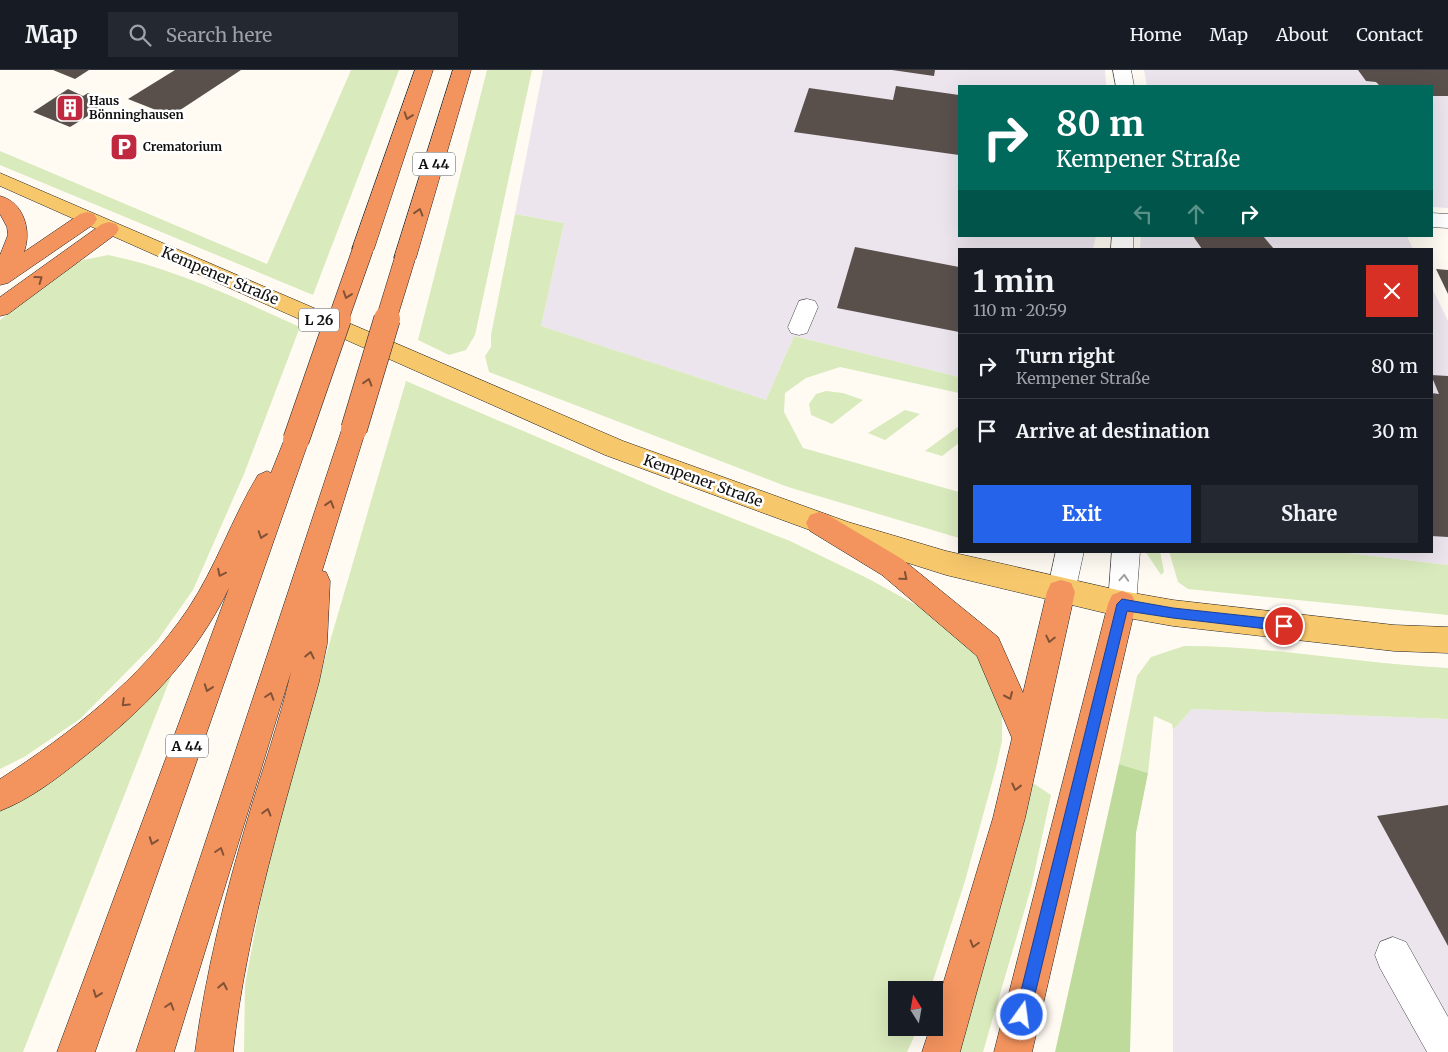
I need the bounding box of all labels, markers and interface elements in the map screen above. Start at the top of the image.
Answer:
search box [108,12,458,57]
text: Map [25,19,78,50]
icon: search [126,21,154,49]
text: Search here [166,23,272,47]
text: Home [1130,23,1182,46]
text: Map [1210,23,1248,46]
text: About [1276,23,1328,46]
text: Contact [1356,23,1423,46]
building icon: Haus Bönninghausen [55,93,85,123]
place label: Haus Bönninghausen [89,93,184,122]
text: 80 m [1056,102,1144,146]
icon: right [973,105,1038,170]
one-way arrow [404,111,414,120]
parking icon: Crematorium [109,132,139,162]
place label: Crematorium [143,139,222,154]
text: Kempener Straße [1056,145,1240,173]
road number: A 44 [413,152,455,176]
icon: left [1129,200,1157,228]
icon: ahead [1182,200,1210,228]
icon: right [1235,200,1263,228]
one-way arrow [414,208,424,216]
street label: Kempener Straße [159,242,282,309]
text: 1 min [973,262,1055,300]
button: close [1366,265,1418,317]
one-way arrow [33,276,43,285]
one-way arrow [343,290,353,298]
text: 110 m · 20:59 [973,300,1067,320]
road number: L 26 [299,308,339,332]
text: Turn right [1016,344,1115,368]
icon: right [973,352,1001,380]
text: 80 m [1371,354,1418,378]
text: Kempener Straße [1016,368,1150,388]
one-way arrow [362,378,372,387]
icon: arrive [973,417,1001,445]
text: Arrive at destination [1016,419,1210,443]
text: 30 m [1372,419,1418,443]
street label: Kempener Straße [641,450,766,511]
button: Exit [973,485,1191,543]
button: Share [1201,485,1418,543]
one-way arrow [325,500,335,509]
one-way arrow [258,530,268,539]
one-way arrow [217,568,227,577]
one-way arrow [898,572,907,580]
one-way arrow [1119,574,1130,582]
pin [1263,605,1305,647]
icon: arrive [1270,612,1298,640]
one-way arrow [1045,635,1056,644]
one-way arrow [304,651,315,660]
one-way arrow [204,684,214,692]
one-way arrow [1003,691,1014,700]
one-way arrow [264,692,274,701]
one-way arrow [122,697,131,706]
road number: A 44 [166,734,208,758]
one-way arrow [1011,783,1022,792]
one-way arrow [261,808,272,816]
one-way arrow [149,836,159,845]
one-way arrow [215,847,225,856]
one-way arrow [969,940,979,948]
north arrow [888,981,942,1036]
map controls [888,981,943,1036]
one-way arrow [217,982,228,991]
position arrow [995,988,1047,1040]
one-way arrow [93,989,103,998]
one-way arrow [165,1002,175,1010]

